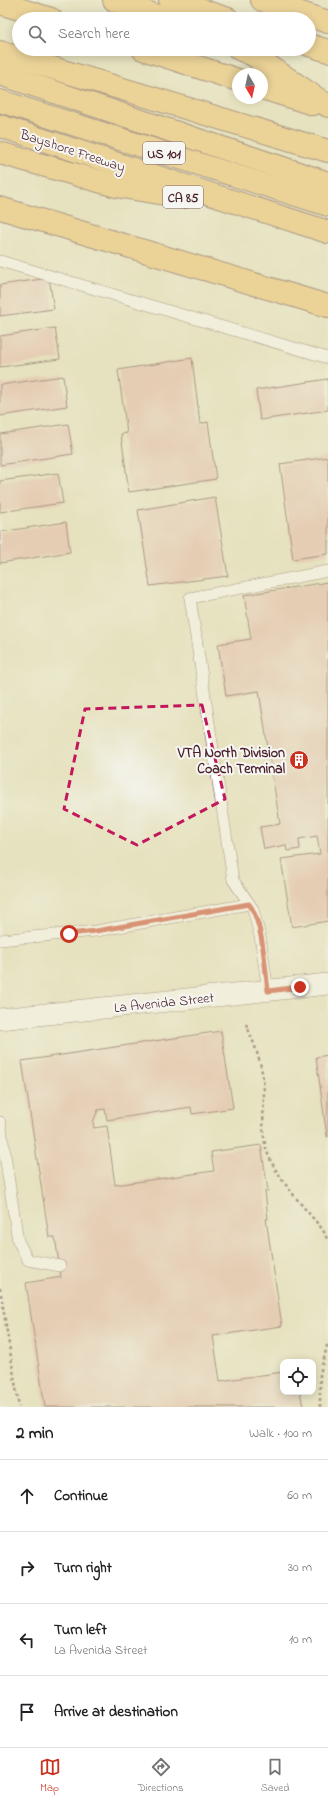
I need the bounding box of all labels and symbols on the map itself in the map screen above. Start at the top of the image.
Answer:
north arrow [232,68,268,104]
street label: Bayshore Freeway [16,124,128,179]
road number: US 101 [143,142,185,164]
road number: CA 85 [163,186,203,208]
place label: VTA North Division Coach Terminal [177,743,286,780]
building icon: VTA North Division Coach Terminal [288,749,310,771]
route start [60,925,78,943]
route end [291,978,309,996]
street label: La Avenida Street [113,988,216,1019]

